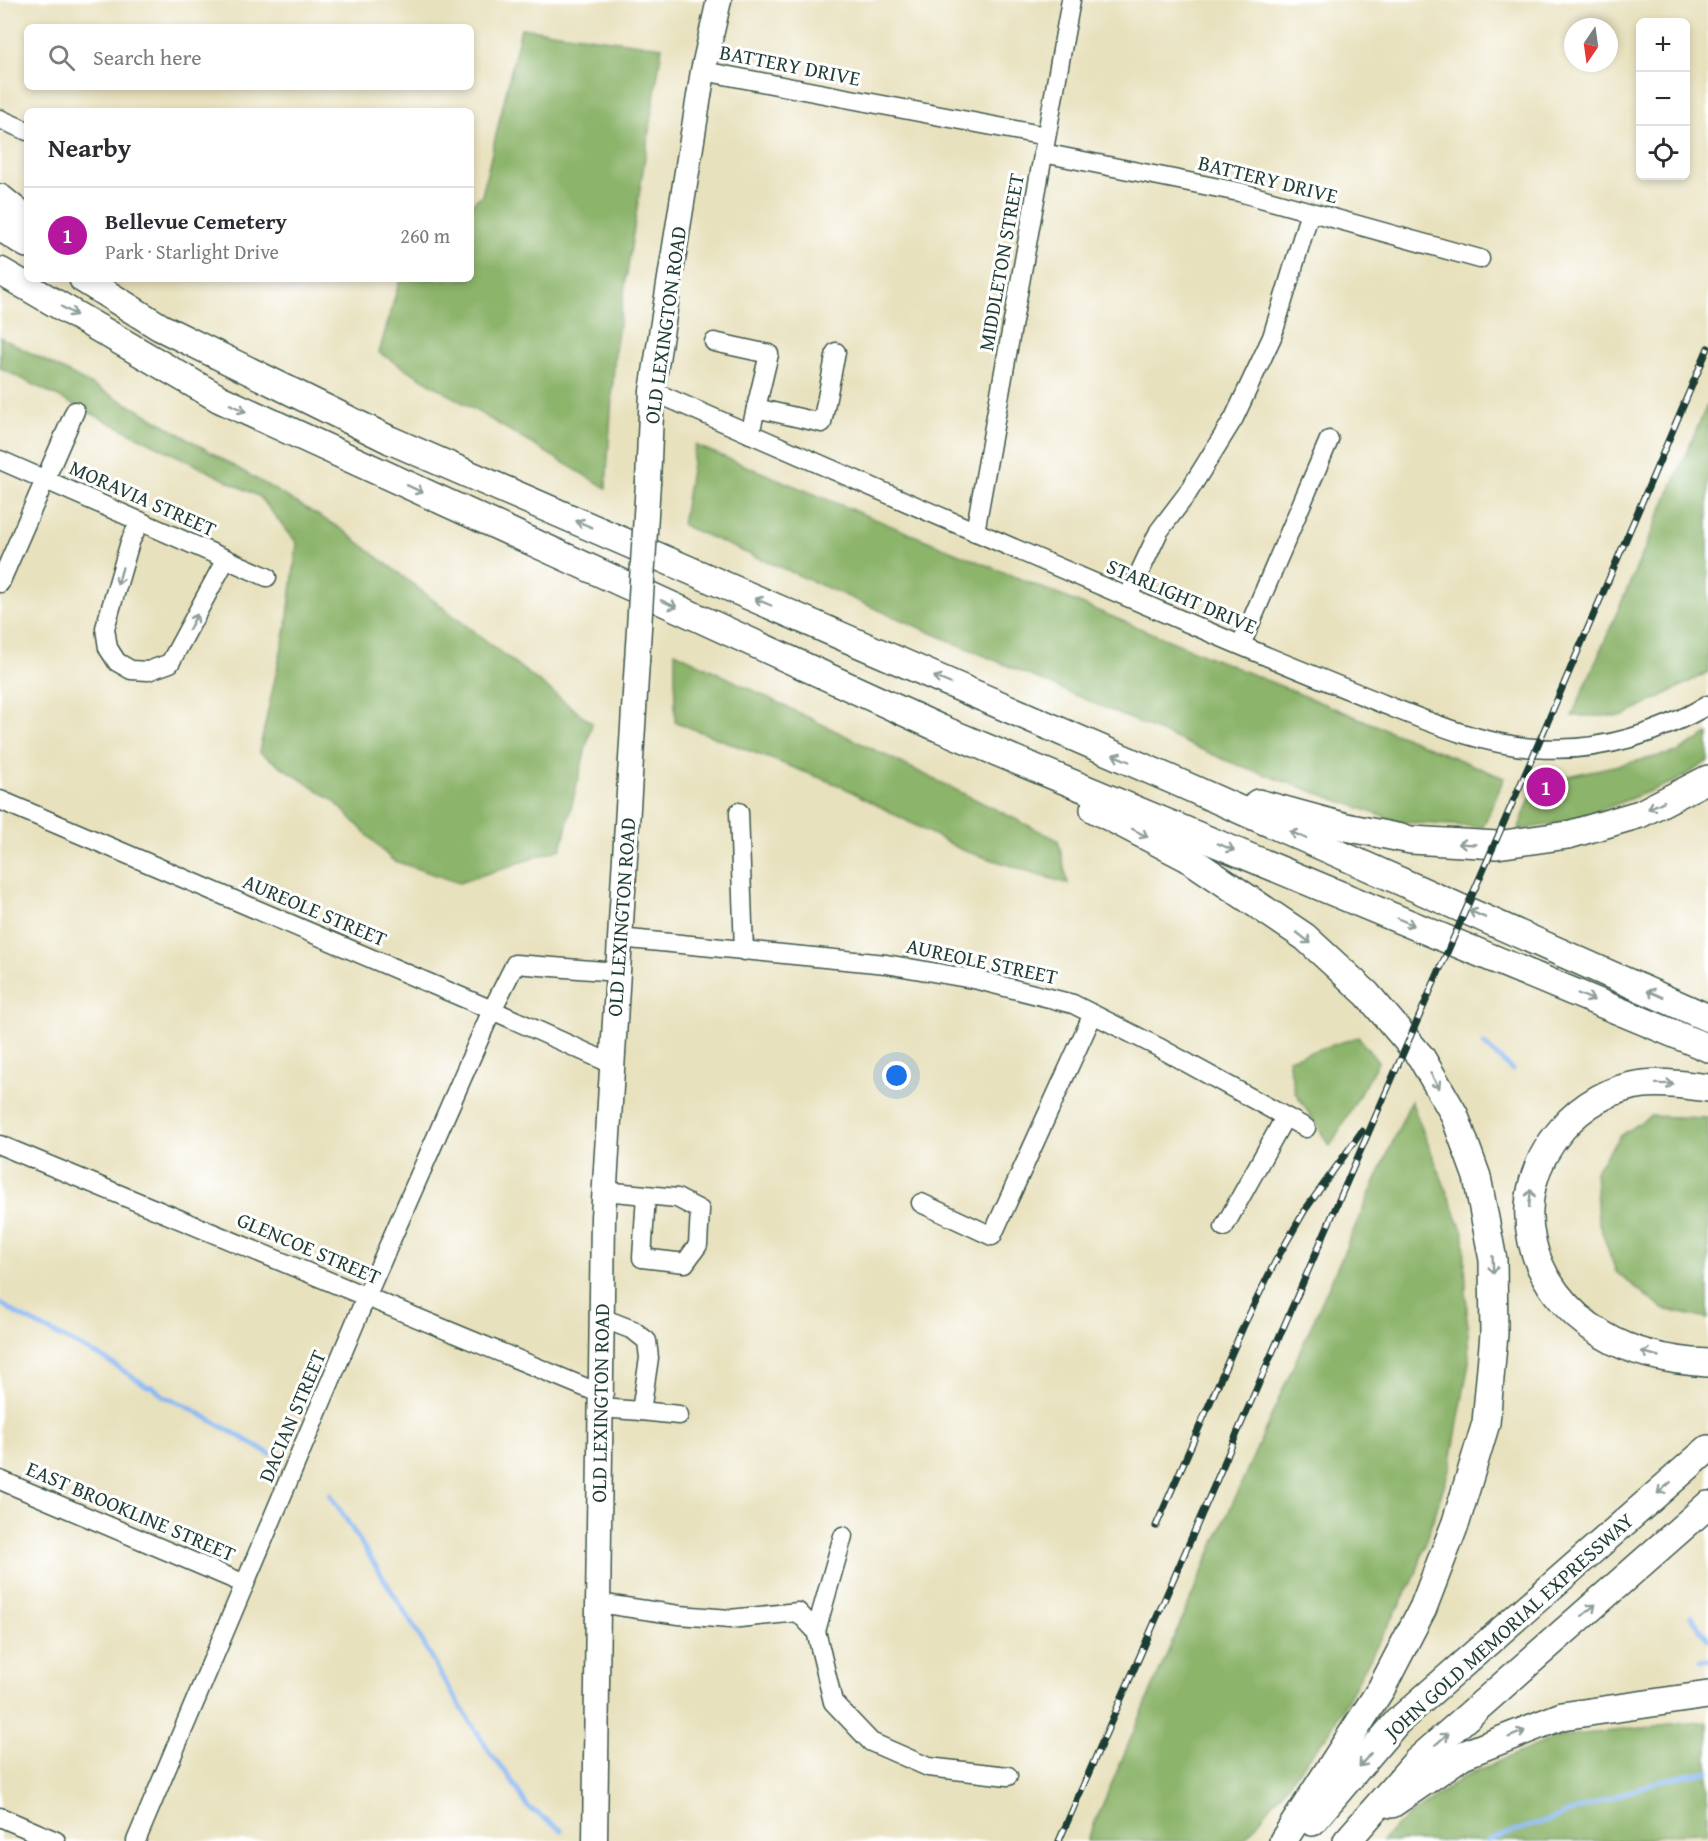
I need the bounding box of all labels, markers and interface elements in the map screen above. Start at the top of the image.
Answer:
north arrow [1564,18,1618,72]
map controls [1636,18,1690,180]
button: + [1636,18,1690,72]
search box [24,24,474,90]
street label: BATTERY DRIVE [717,36,863,94]
icon: search [45,41,78,74]
text: Search here [93,41,202,73]
button: − [1636,72,1690,126]
button: locate [1636,126,1690,180]
text: Nearby [48,128,131,167]
street label: BATTERY DRIVE [1195,147,1341,211]
street label: MIDDLETON STREET [970,170,1032,353]
text: Bellevue Cemetery [105,205,287,237]
text: 1 [62,221,73,250]
text: 260 m [400,221,450,250]
street label: OLD LEXINGTON ROAD [636,224,694,426]
text: Park · Starlight Drive [105,237,279,266]
one-way arrow [60,305,77,317]
one-way arrow [228,402,246,414]
street label: MORAVIA STREET [65,452,222,544]
one-way arrow [406,483,424,495]
one-way arrow [576,518,594,529]
street label: STARLIGHT DRIVE [1102,550,1262,642]
one-way arrow [114,566,125,585]
one-way arrow [755,596,773,607]
one-way arrow [660,600,678,611]
one-way arrow [187,613,199,631]
one-way arrow [933,674,952,685]
one-way arrow [1112,751,1130,762]
pin: 1 [1526,764,1566,810]
one-way arrow [1648,800,1666,812]
street label: OLD LEXINGTON ROAD [599,816,643,1018]
one-way arrow [1130,828,1148,839]
one-way arrow [1290,829,1308,841]
one-way arrow [1457,838,1477,849]
one-way arrow [1216,842,1234,853]
street label: AUREOLE STREET [238,866,392,954]
one-way arrow [1468,908,1486,920]
one-way arrow [1396,917,1414,928]
street label: AUREOLE STREET [904,930,1061,992]
one-way arrow [1296,931,1312,944]
one-way arrow [1646,988,1664,999]
one-way arrow [1576,992,1594,1003]
your location [882,1061,911,1090]
one-way arrow [1429,1072,1441,1089]
one-way arrow [1654,1078,1674,1090]
one-way arrow [1525,1189,1536,1209]
street label: GLENCOE STREET [232,1204,386,1292]
one-way arrow [1487,1254,1498,1274]
street label: OLD LEXINGTON ROAD [583,1303,617,1503]
street label: DACIAN STREET [250,1345,334,1487]
one-way arrow [1641,1348,1660,1359]
street label: EAST BROOKLINE STREET [22,1453,241,1569]
one-way arrow [1657,1481,1672,1495]
street label: JOHN GOLD MEMORIAL EXPRESSWAY [1375,1505,1641,1749]
one-way arrow [1581,1603,1596,1617]
one-way arrow [1507,1728,1526,1739]
one-way arrow [1434,1732,1449,1746]
one-way arrow [1358,1752,1372,1767]

